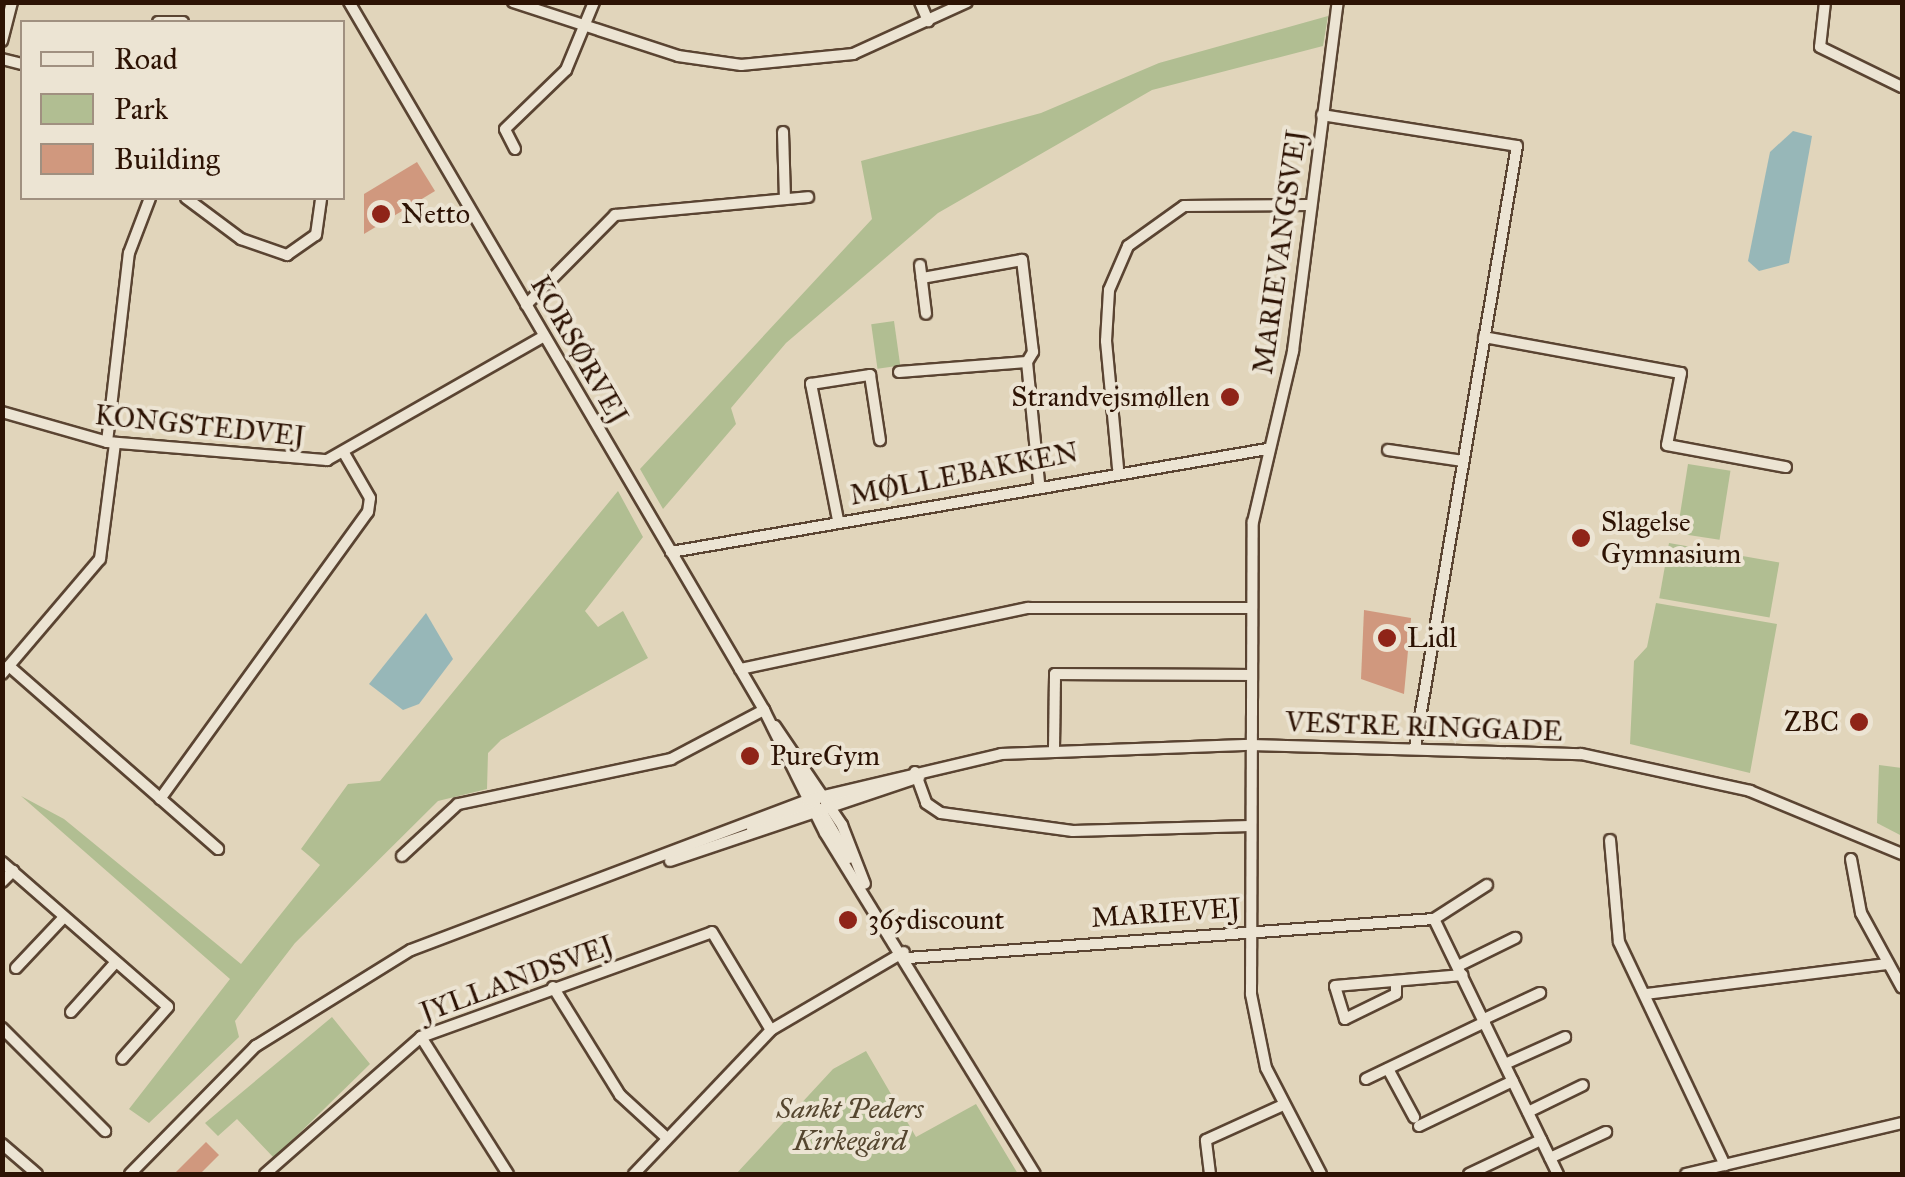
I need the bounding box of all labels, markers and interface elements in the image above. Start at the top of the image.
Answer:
legend [20,20,345,200]
text: Road [114,41,178,77]
text: Park [114,91,168,127]
street label: MARIEVANGSVEJ [1246,128,1314,376]
text: Building [114,141,220,177]
place label: Netto [401,197,470,231]
marker: Netto [370,203,392,225]
street label: KORSØRVEJ [523,270,635,430]
place label: Strandvejsmøllen [1011,380,1210,414]
marker: Strandvejsmøllen [1219,386,1241,408]
street label: KONGSTEDVEJ [93,398,307,454]
street label: MØLLEBAKKEN [847,435,1081,513]
place label: Slagelse Gymnasium [1601,505,1741,571]
marker: Slagelse Gymnasium [1570,527,1592,549]
place label: Lidl [1407,621,1457,655]
marker: Lidl [1376,627,1398,649]
street label: VESTRE RINGGADE [1285,705,1563,749]
place label: ZBC [1784,705,1839,739]
marker: ZBC [1848,711,1870,733]
place label: PureGym [770,739,880,773]
marker: PureGym [739,745,761,767]
street label: MARIEVEJ [1090,891,1242,935]
place label: 365discount [868,903,1005,937]
marker: 365discount [837,909,859,931]
street label: JYLLANDSVEJ [416,928,618,1030]
park label: Sankt Peders Kirkegård [776,1092,924,1158]

